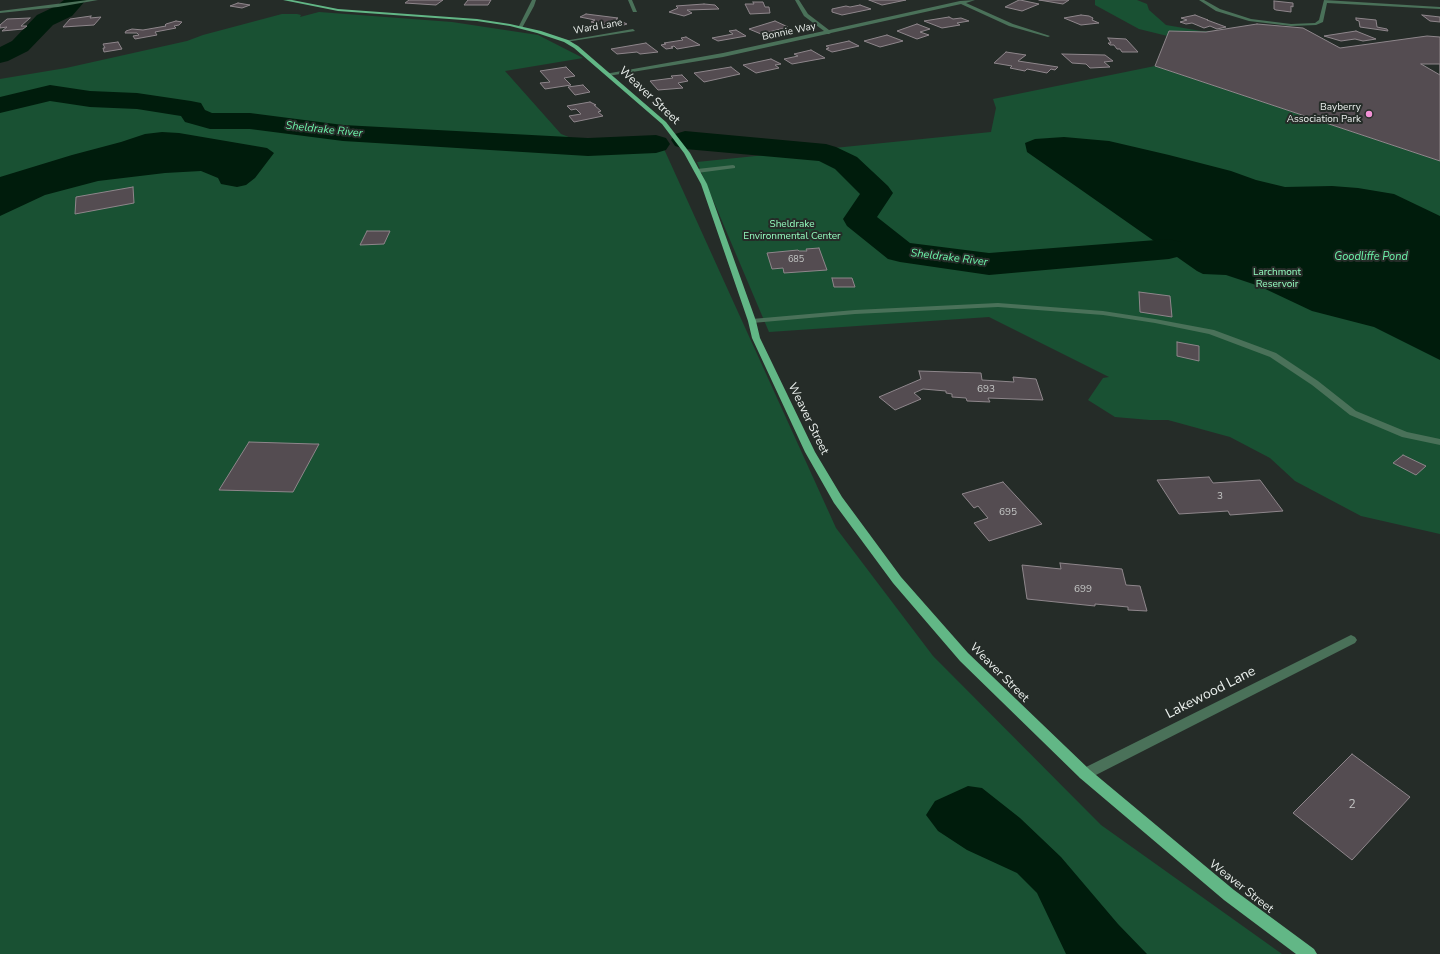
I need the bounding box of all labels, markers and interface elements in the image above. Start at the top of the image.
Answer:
street label: Ward Lane [573,17,623,37]
street label: Bonnie Way [761,20,817,44]
street label: Weaver Street [616,64,682,128]
place label: Bayberry Association Park [1287,102,1361,126]
marker: Bayberry Association Park [1364,109,1374,119]
water label: Sheldrake River [285,119,363,141]
park label: Sheldrake Environmental Center [743,219,841,242]
water label: Sheldrake River [910,247,988,269]
water label: Goodliffe Pond [1334,250,1408,264]
house number: 685 [788,255,804,265]
park label: Larchmont Reservoir [1253,267,1301,290]
street label: Weaver Street [784,381,832,457]
house number: 693 [977,384,995,396]
house number: 3 [1217,491,1223,503]
house number: 695 [999,507,1017,519]
house number: 699 [1074,584,1092,596]
street label: Weaver Street [966,640,1032,706]
street label: Lakewood Lane [1163,663,1259,723]
house number: 2 [1348,798,1356,812]
street label: Weaver Street [1206,857,1276,917]

